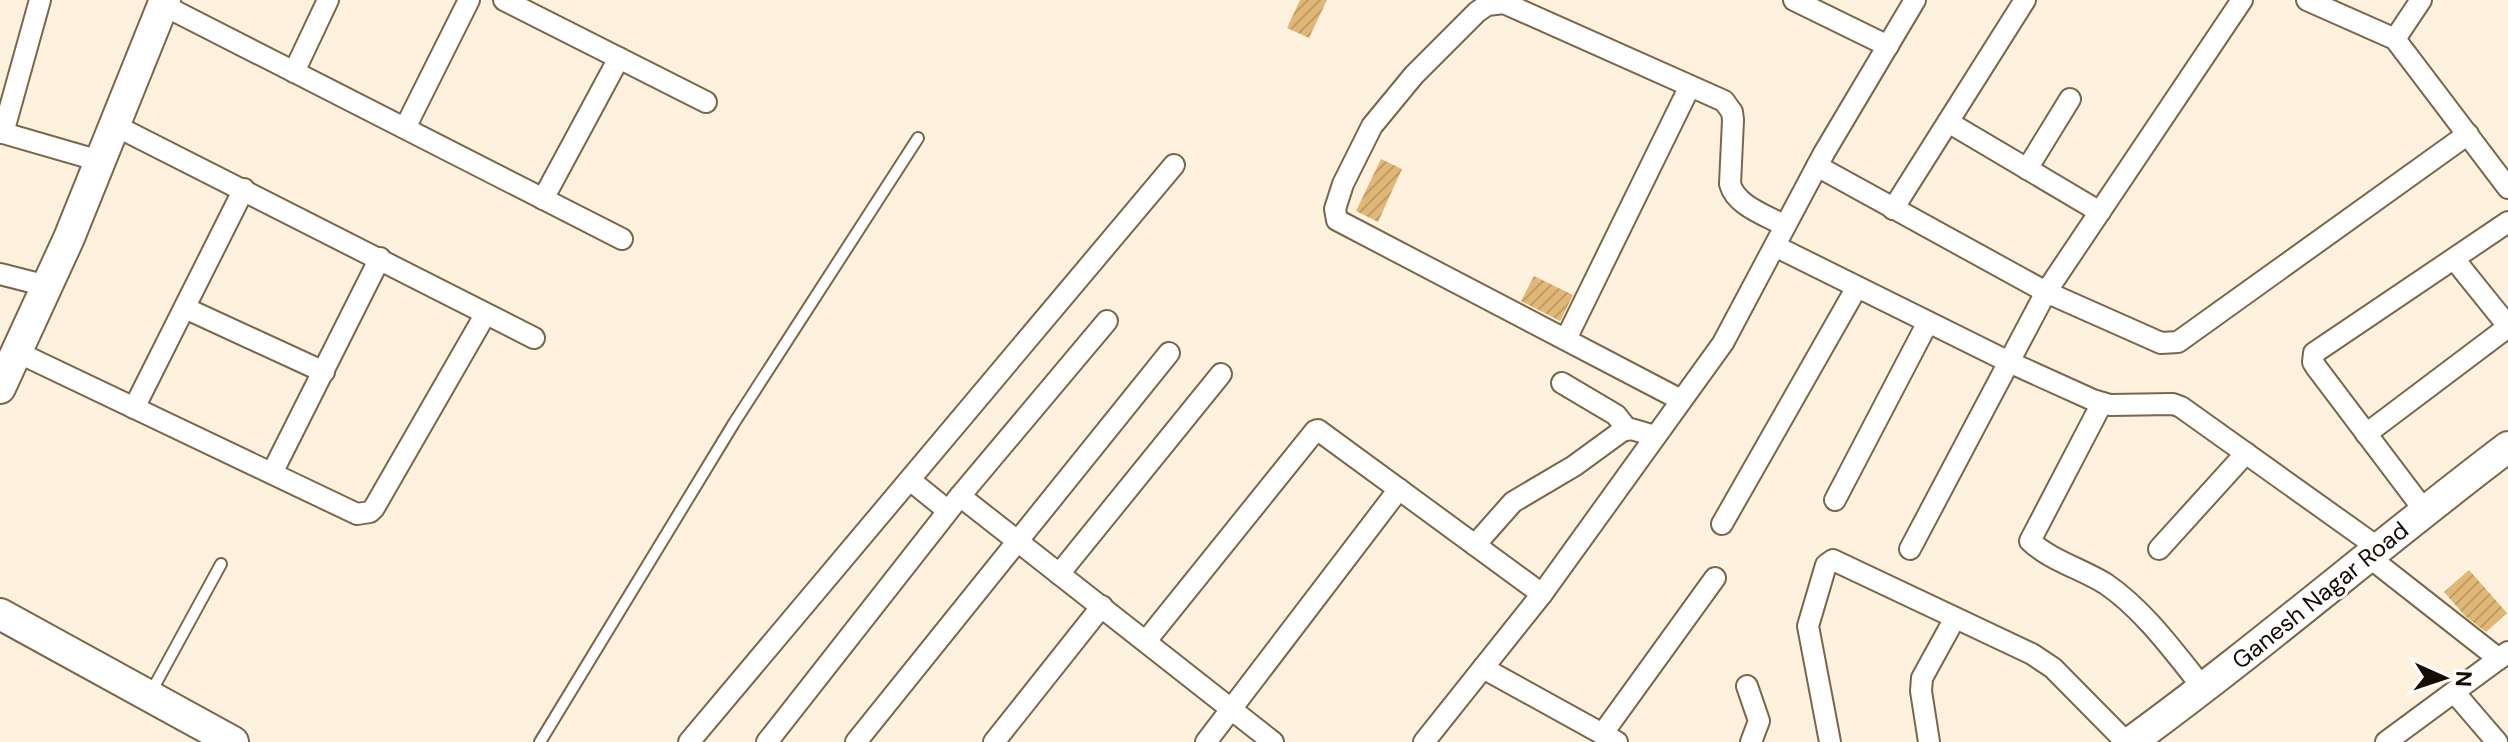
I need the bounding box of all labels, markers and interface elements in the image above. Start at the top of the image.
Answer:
street label: Ganesh Nagar Road [2225,514,2415,676]
north arrow [2404,638,2484,718]
text: N [2449,670,2478,688]

